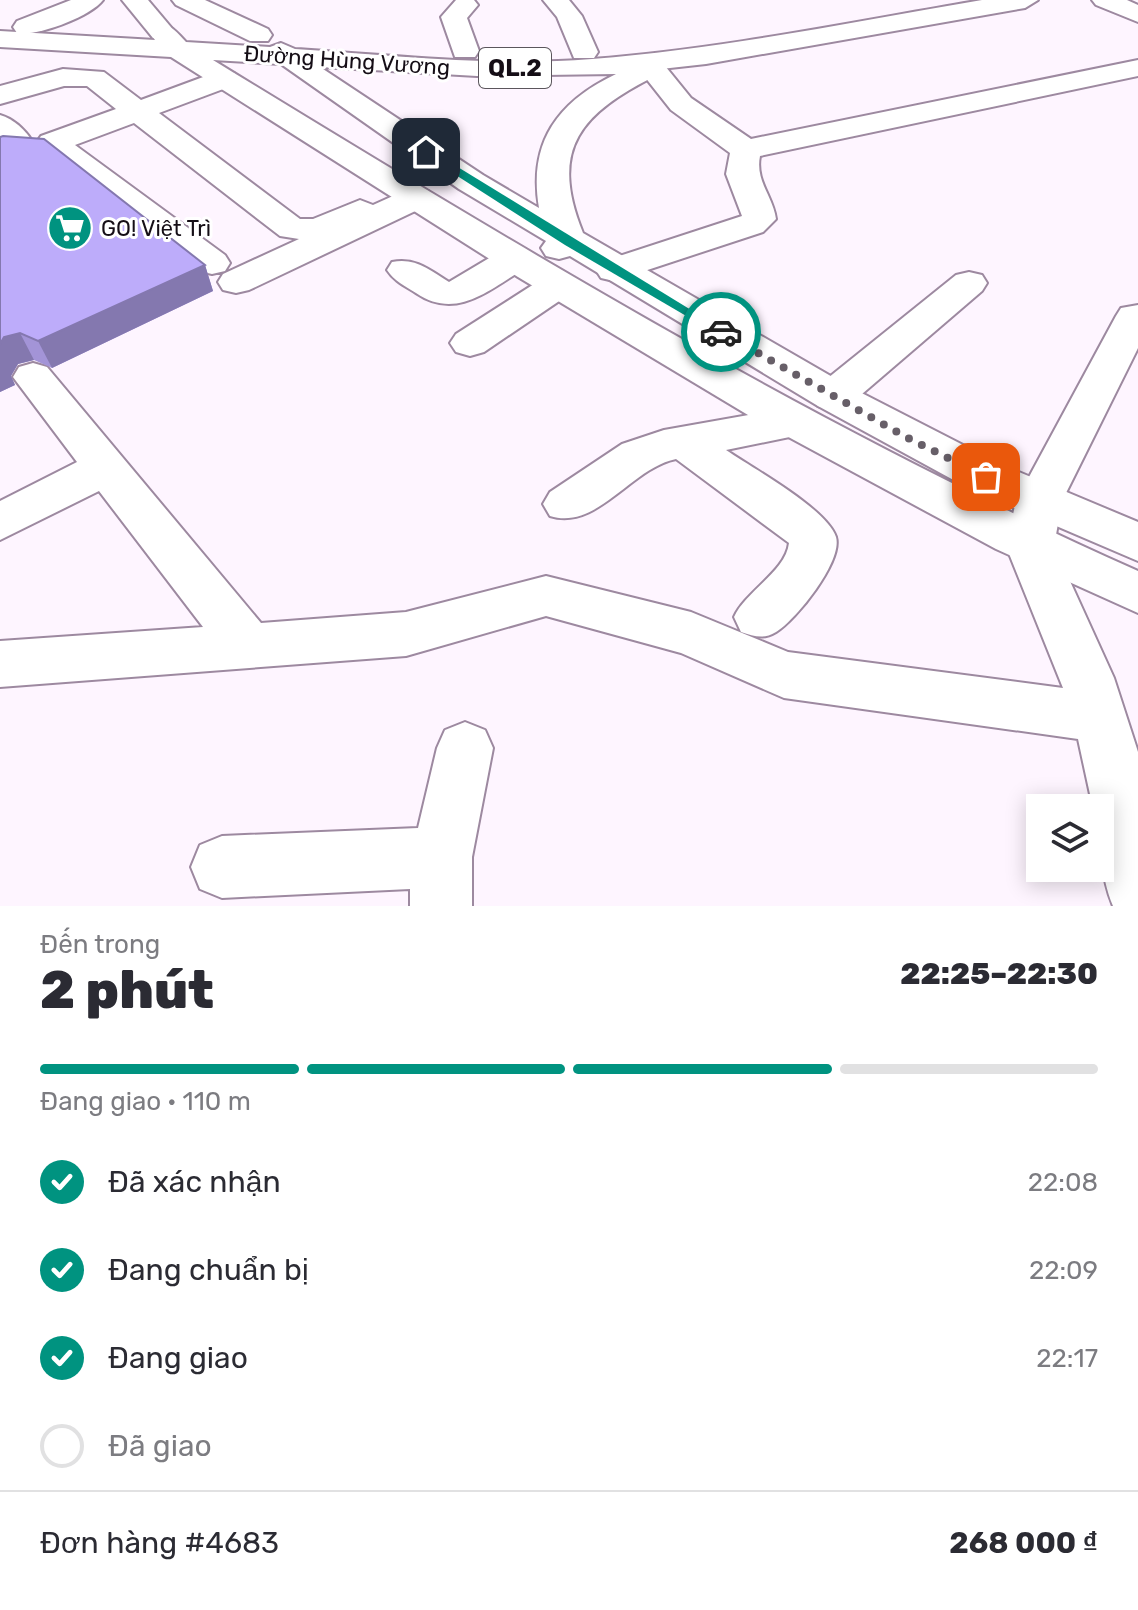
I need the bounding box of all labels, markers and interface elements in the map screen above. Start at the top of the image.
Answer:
street label: Đường Hùng Vương [243,40,451,81]
road number: QL.2 [479,48,551,88]
pin [392,118,460,186]
icon: home [404,130,448,174]
supermarket icon: GO! Việt Trì [46,204,94,252]
place label: GO! Việt Trì [101,215,211,242]
courier [681,292,761,372]
icon: car [699,310,743,354]
pin [952,443,1020,511]
icon: bag [964,455,1008,499]
map controls [1026,794,1114,882]
button: layers [1026,794,1114,882]
text: Đến trong [40,929,160,960]
text: 22:25–22:30 [900,956,1098,992]
text: 2 phút [40,959,214,1021]
text: Đang giao · 110 m [40,1086,251,1117]
icon: check [40,1160,84,1204]
text: Đã xác nhận [108,1164,281,1200]
text: 22:08 [1028,1167,1098,1198]
icon: check [40,1248,84,1292]
text: Đang chuẩn bị [108,1252,309,1288]
text: 22:09 [1029,1255,1098,1286]
icon: check [40,1336,84,1380]
text: Đang giao [108,1340,248,1376]
text: 22:17 [1036,1343,1098,1374]
text: Đã giao [108,1428,212,1464]
text: Đơn hàng #4683 [40,1525,279,1561]
text: 268 000 ₫ [949,1525,1098,1561]

